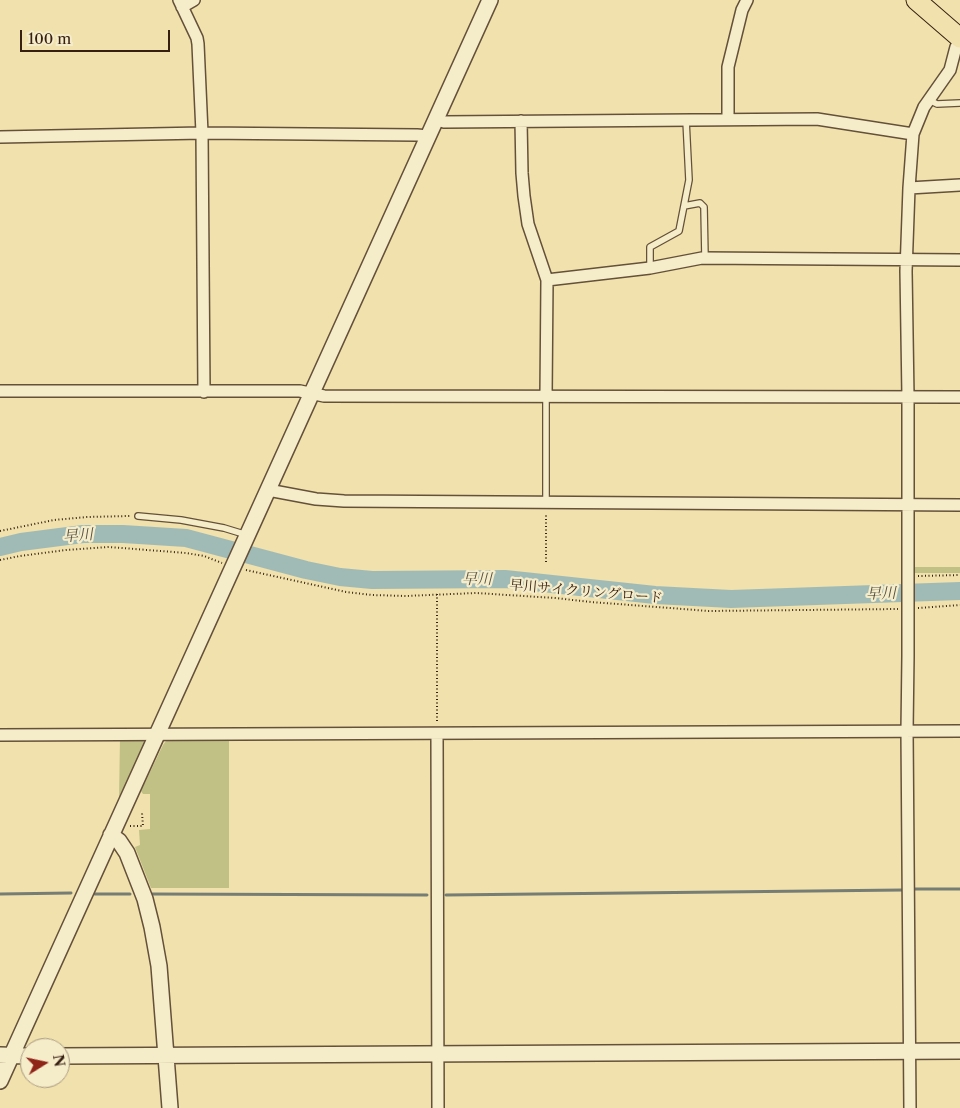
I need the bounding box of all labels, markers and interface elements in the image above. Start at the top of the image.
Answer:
scale bar [22,20,172,52]
text: 100 m [28,29,71,48]
water label: 早川 [62,526,94,546]
water label: 早川 [462,571,492,589]
street label: 早川サイクリングロード [509,577,663,607]
water label: 早川 [866,584,896,604]
north arrow [20,1038,70,1088]
text: N [49,1053,69,1068]

